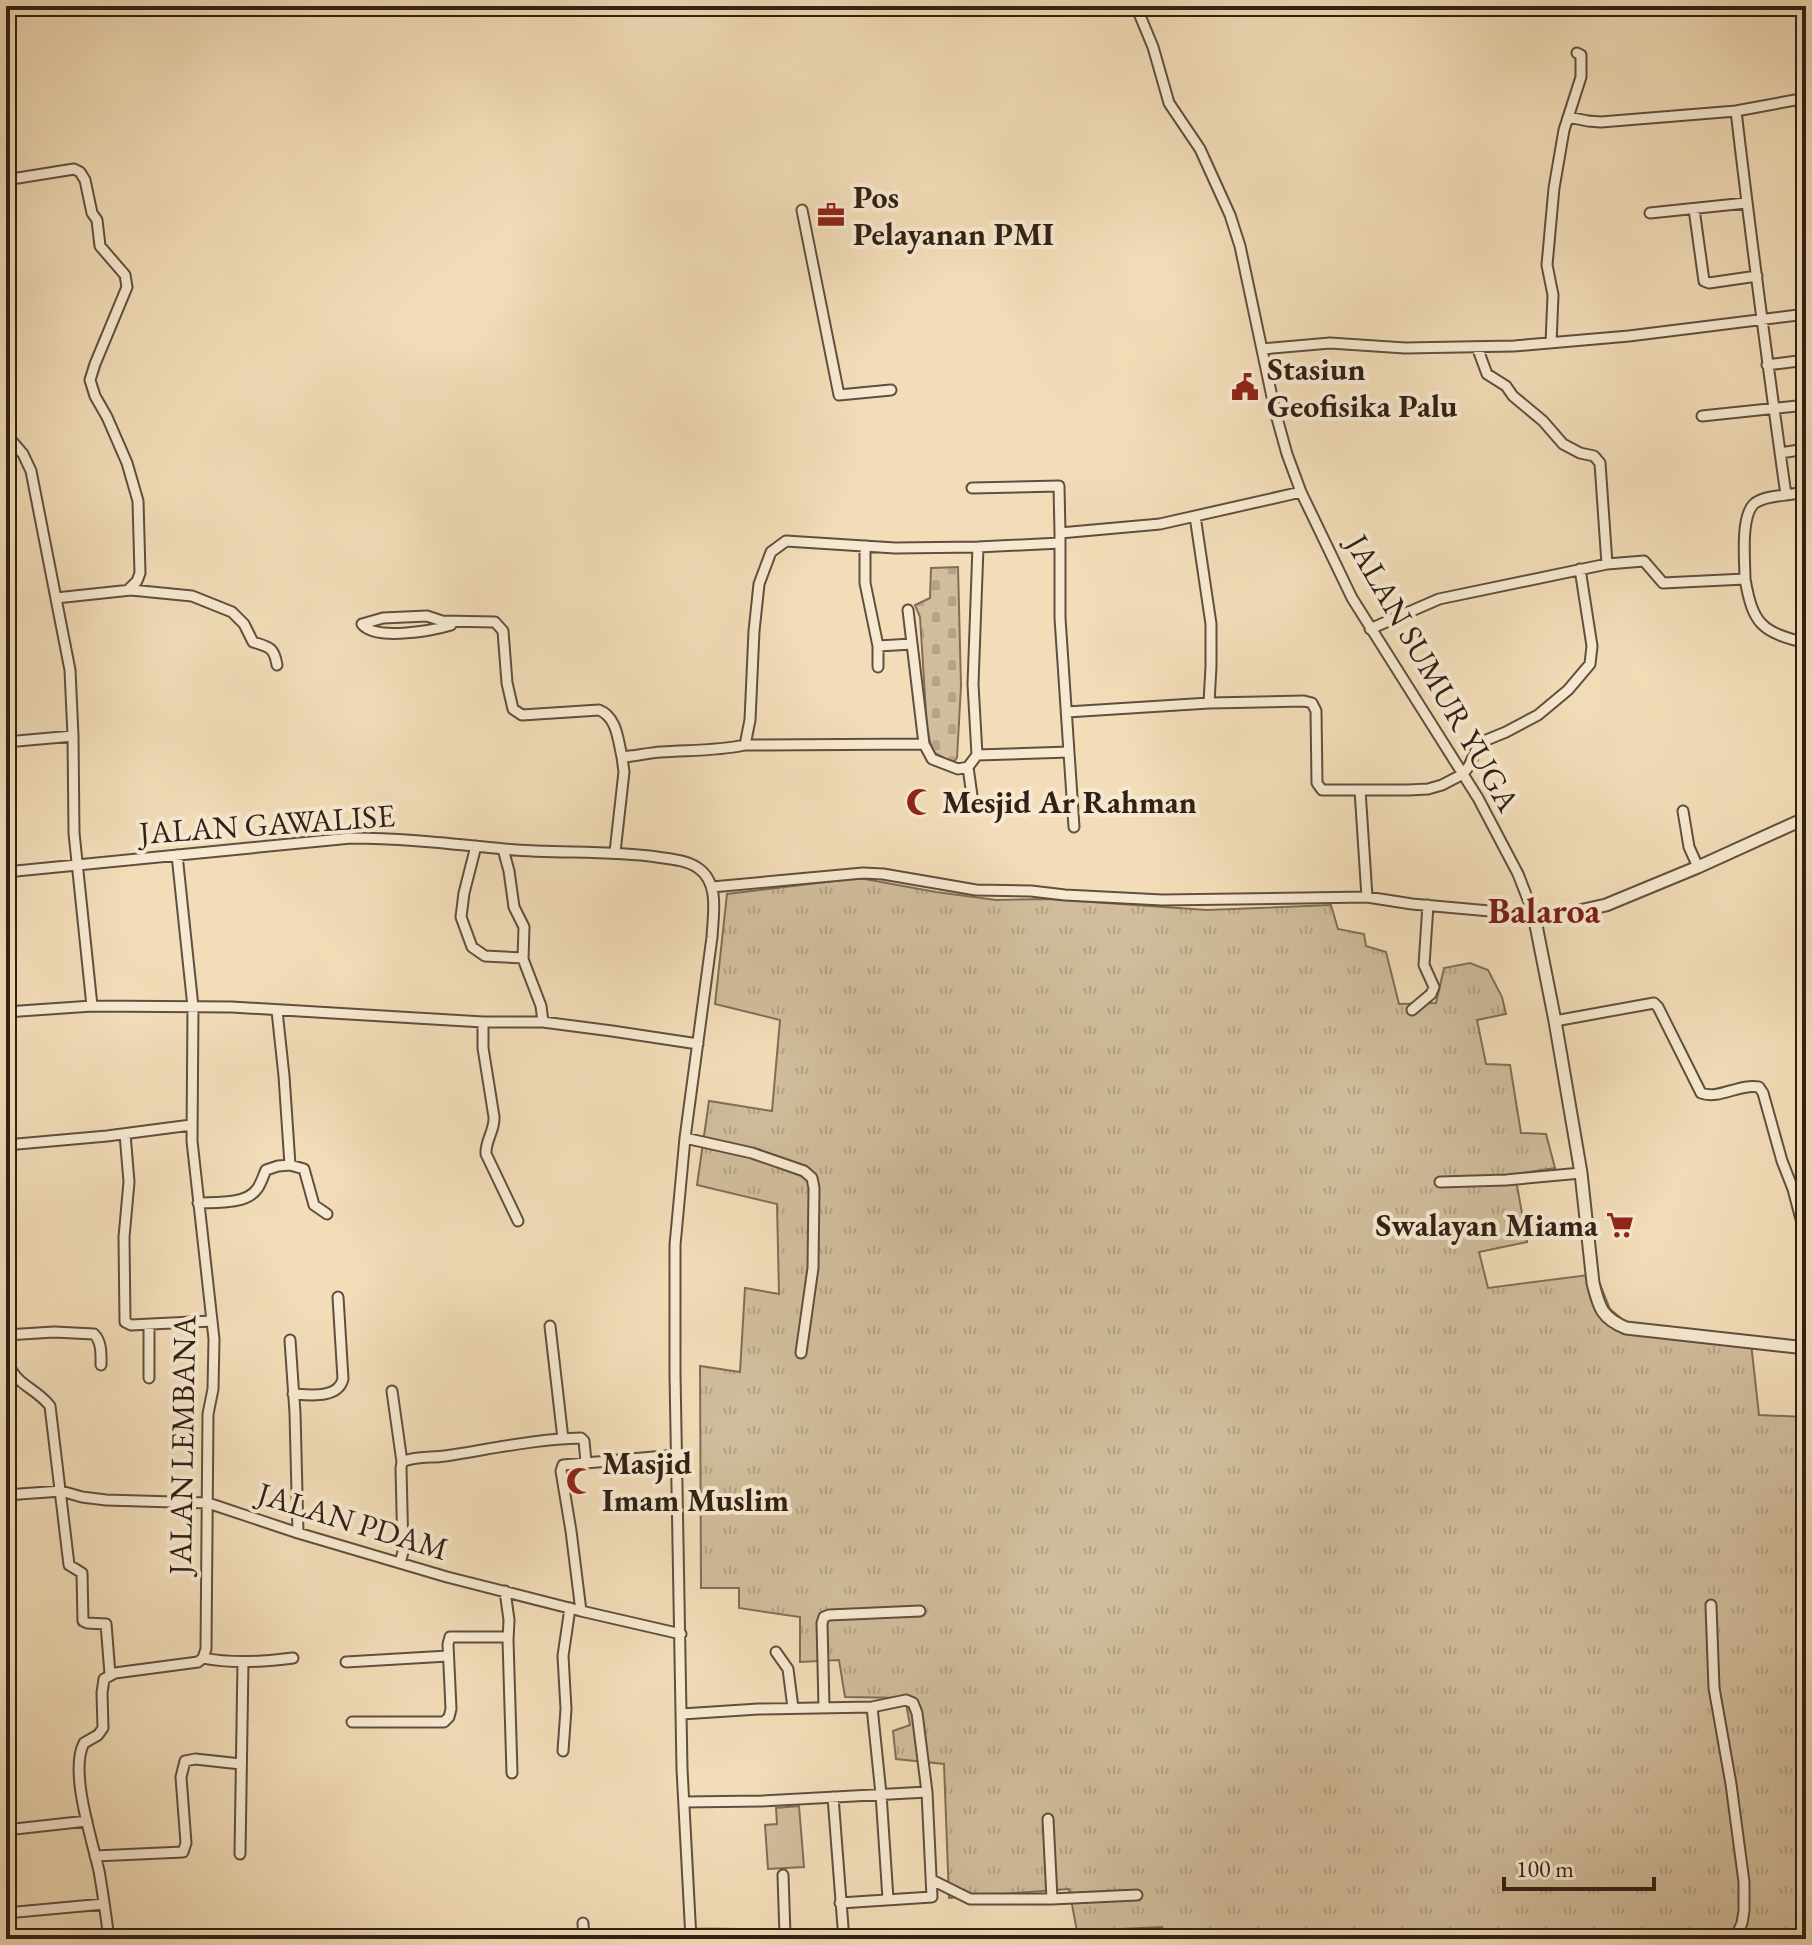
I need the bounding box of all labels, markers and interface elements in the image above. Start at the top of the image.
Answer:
place label: Pos Pelayanan PMI [853,176,1054,255]
office icon: Pos Pelayanan PMI [816,200,846,230]
place label: Stasiun Geofisika Palu [1267,348,1458,427]
public building icon: Stasiun Geofisika Palu [1230,372,1260,402]
street label: JALAN SUMUR YUGA [1335,524,1530,820]
place label: Mesjid Ar Rahman [942,781,1197,823]
mosque icon: Mesjid Ar Rahman [905,787,935,817]
street label: JALAN GAWALISE [135,794,396,854]
district label: Balaroa [1488,887,1600,934]
place label: Swalayan Miama [1376,1204,1599,1246]
supermarket icon: Swalayan Miama [1605,1210,1635,1240]
street label: JALAN LEMBANA [159,1314,205,1578]
place label: Masjid Imam Muslim [602,1442,789,1521]
mosque icon: Masjid Imam Muslim [565,1466,595,1496]
street label: JALAN PDAM [250,1471,454,1570]
scale bar [1504,1841,1654,1891]
text: 100 m [1516,1853,1574,1884]

